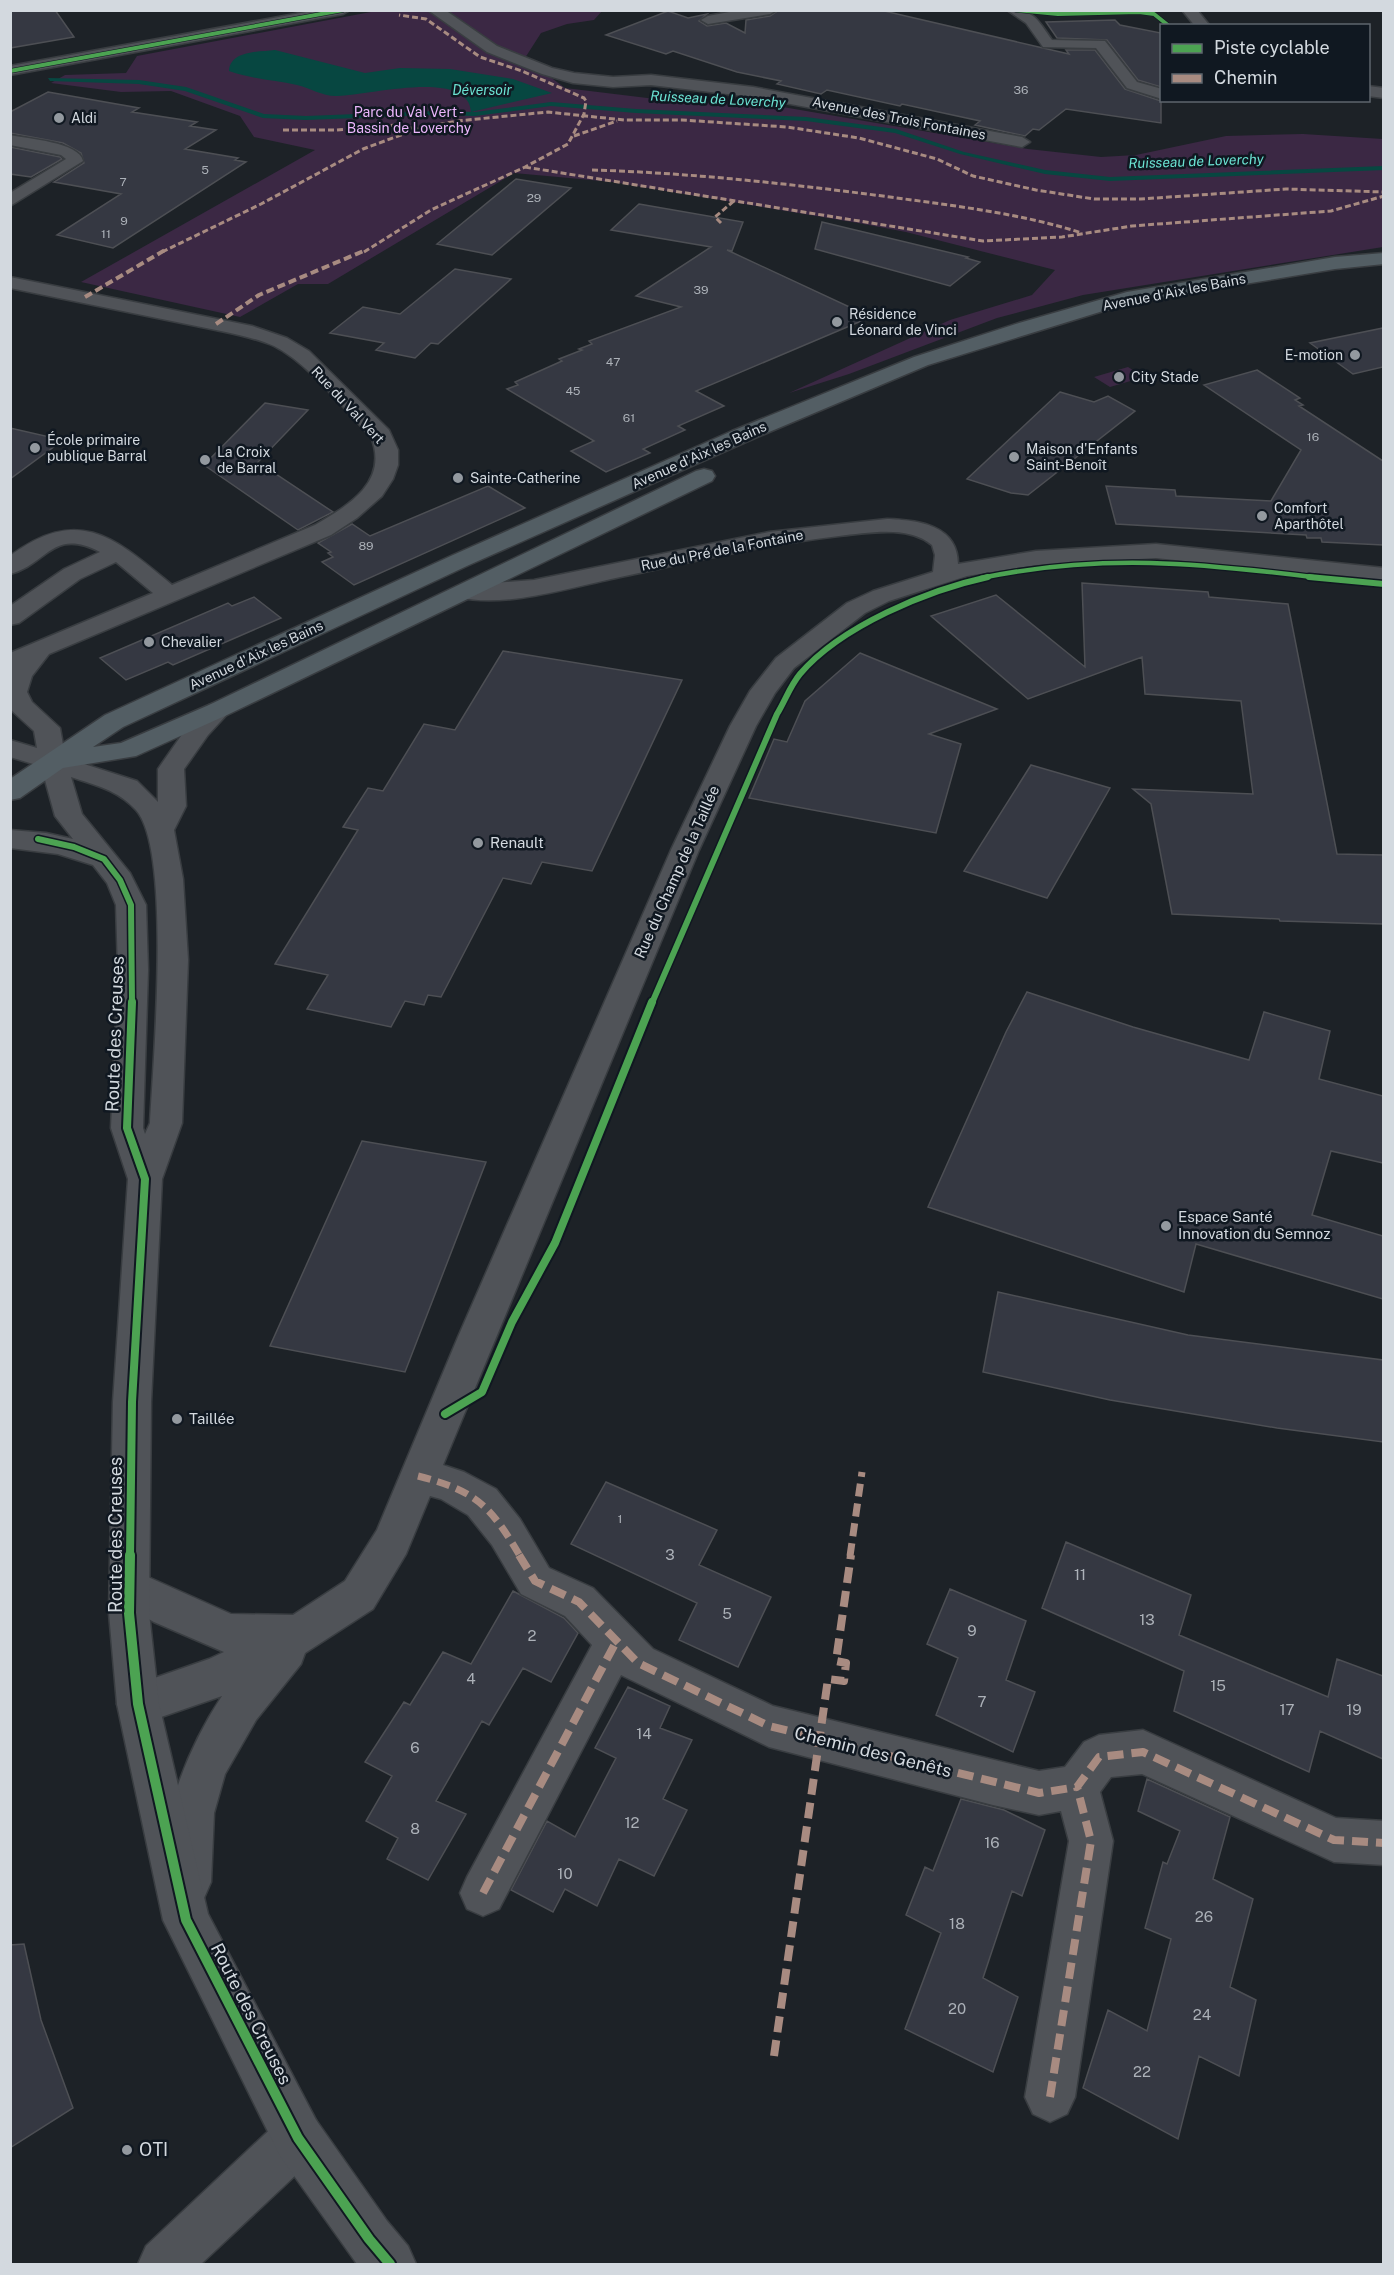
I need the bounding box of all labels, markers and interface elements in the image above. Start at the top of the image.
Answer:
legend [1160,24,1370,102]
text: Piste cyclable [1214,37,1330,58]
text: Chemin [1214,67,1278,88]
water label: Déversoir [452,82,512,98]
house number: 36 [1014,83,1028,97]
water label: Ruisseau de Loverchy [650,87,787,111]
street label: Avenue des Trois Fontaines [811,93,987,143]
park label: Parc du Val Vert - Bassin de Loverchy [347,104,472,136]
place label: Aldi [71,110,97,126]
marker: Aldi [52,111,66,125]
water label: Ruisseau de Loverchy [1128,151,1265,171]
house number: 5 [201,163,209,177]
house number: 7 [119,175,127,189]
house number: 29 [527,191,541,205]
house number: 9 [120,214,128,228]
house number: 11 [101,227,111,241]
street label: Avenue d'Aix les Bains [1101,270,1247,314]
house number: 39 [694,283,708,297]
place label: Résidence Léonard de Vinci [849,306,957,338]
marker: Résidence Léonard de Vinci [830,315,844,329]
place label: E-motion [1285,347,1343,363]
marker: E-motion [1348,348,1362,362]
house number: 47 [606,355,620,369]
street label: Rue du Val Vert [308,363,388,447]
place label: City Stade [1131,369,1199,385]
marker: City Stade [1112,370,1126,384]
house number: 45 [565,384,581,398]
house number: 61 [623,411,635,425]
street label: Avenue d'Aix les Bains [629,418,769,492]
house number: 16 [1307,430,1319,444]
place label: École primaire publique Barral [47,431,147,464]
marker: École primaire publique Barral [28,441,42,455]
place label: Maison d'Enfants Saint-Benoît [1026,441,1138,473]
place label: La Croix de Barral [217,444,276,476]
marker: Maison d'Enfants Saint-Benoît [1007,450,1021,464]
marker: La Croix de Barral [198,453,212,467]
place label: Sainte-Catherine [470,470,581,486]
marker: Sainte-Catherine [451,471,465,485]
place label: Comfort Aparthôtel [1274,500,1344,532]
marker: Comfort Aparthôtel [1255,509,1269,523]
street label: Rue du Pré de la Fontaine [639,526,805,574]
house number: 89 [358,539,374,553]
street label: Avenue d'Aix les Bains [187,617,325,693]
place label: Chevalier [161,634,222,650]
marker: Chevalier [142,635,156,649]
street label: Rue du Champ de la Taillée [631,783,722,961]
place label: Renault [490,834,544,851]
marker: Renault [471,836,485,850]
street label: Route des Creuses [101,956,128,1112]
place label: Espace Santé Innovation du Semnoz [1178,1208,1330,1242]
marker: Espace Santé Innovation du Semnoz [1159,1219,1173,1233]
place label: Taillée [189,1410,235,1427]
marker: Taillée [170,1412,184,1426]
street label: Route des Creuses [105,1457,126,1613]
house number: 1 [618,1512,622,1526]
house number: 3 [665,1546,675,1563]
house number: 11 [1074,1566,1086,1583]
house number: 5 [722,1605,732,1622]
house number: 13 [1139,1611,1155,1628]
house number: 9 [967,1622,977,1639]
house number: 2 [528,1627,537,1644]
house number: 4 [466,1670,476,1687]
house number: 15 [1210,1677,1226,1694]
house number: 7 [977,1693,987,1710]
house number: 17 [1279,1701,1295,1718]
house number: 19 [1346,1701,1362,1718]
street label: Chemin des Genêts [792,1722,954,1781]
house number: 14 [636,1725,652,1742]
house number: 6 [410,1739,420,1756]
house number: 12 [624,1814,640,1831]
house number: 8 [410,1820,420,1837]
house number: 16 [984,1834,1000,1851]
house number: 10 [557,1865,573,1882]
house number: 26 [1195,1908,1213,1925]
house number: 18 [949,1915,965,1932]
street label: Route des Creuses [207,1940,296,2088]
house number: 20 [948,2000,966,2017]
house number: 24 [1193,2006,1211,2023]
house number: 22 [1133,2063,1151,2080]
place label: OTI [139,2139,168,2160]
marker: OTI [120,2143,134,2157]

